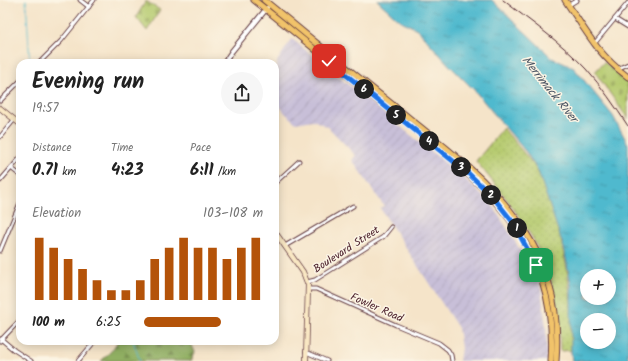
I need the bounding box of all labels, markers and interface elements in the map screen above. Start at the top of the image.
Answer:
pin [312,44,346,78]
icon: check [318,50,340,72]
water label: Merrimack River [517,52,584,129]
text: Evening run [32,65,144,100]
button: share [221,72,263,114]
pin: 6 [354,79,374,99]
text: 6 [361,80,367,98]
text: 19:57 [32,98,59,119]
pin: 5 [386,105,406,125]
text: 5 [393,106,399,124]
pin: 4 [419,131,439,151]
text: 4 [426,132,432,150]
text: Distance [32,139,72,157]
text: Time [111,139,133,157]
text: Pace [190,139,211,157]
text: 0.71 [32,157,58,184]
text: 4:23 [111,157,144,184]
text: 6:11 [190,157,214,184]
pin: 3 [451,157,471,177]
text: 3 [458,158,464,176]
text: km [58,163,76,181]
text: /km [214,163,236,181]
pin: 2 [481,185,501,205]
text: 2 [488,186,494,204]
text: Elevation [32,203,81,224]
text: 103–108 m [203,203,263,224]
pin: 1 [507,218,527,238]
text: 1 [515,219,519,237]
street label: Boulevard Street [310,221,384,278]
pin [519,248,553,282]
icon: arrive [525,254,547,276]
map controls [580,269,616,349]
button: + [580,269,616,305]
street label: Fowler Road [347,288,406,328]
text: 100 m [32,312,65,333]
text: 6:25 [96,312,121,333]
button: − [580,313,616,349]

